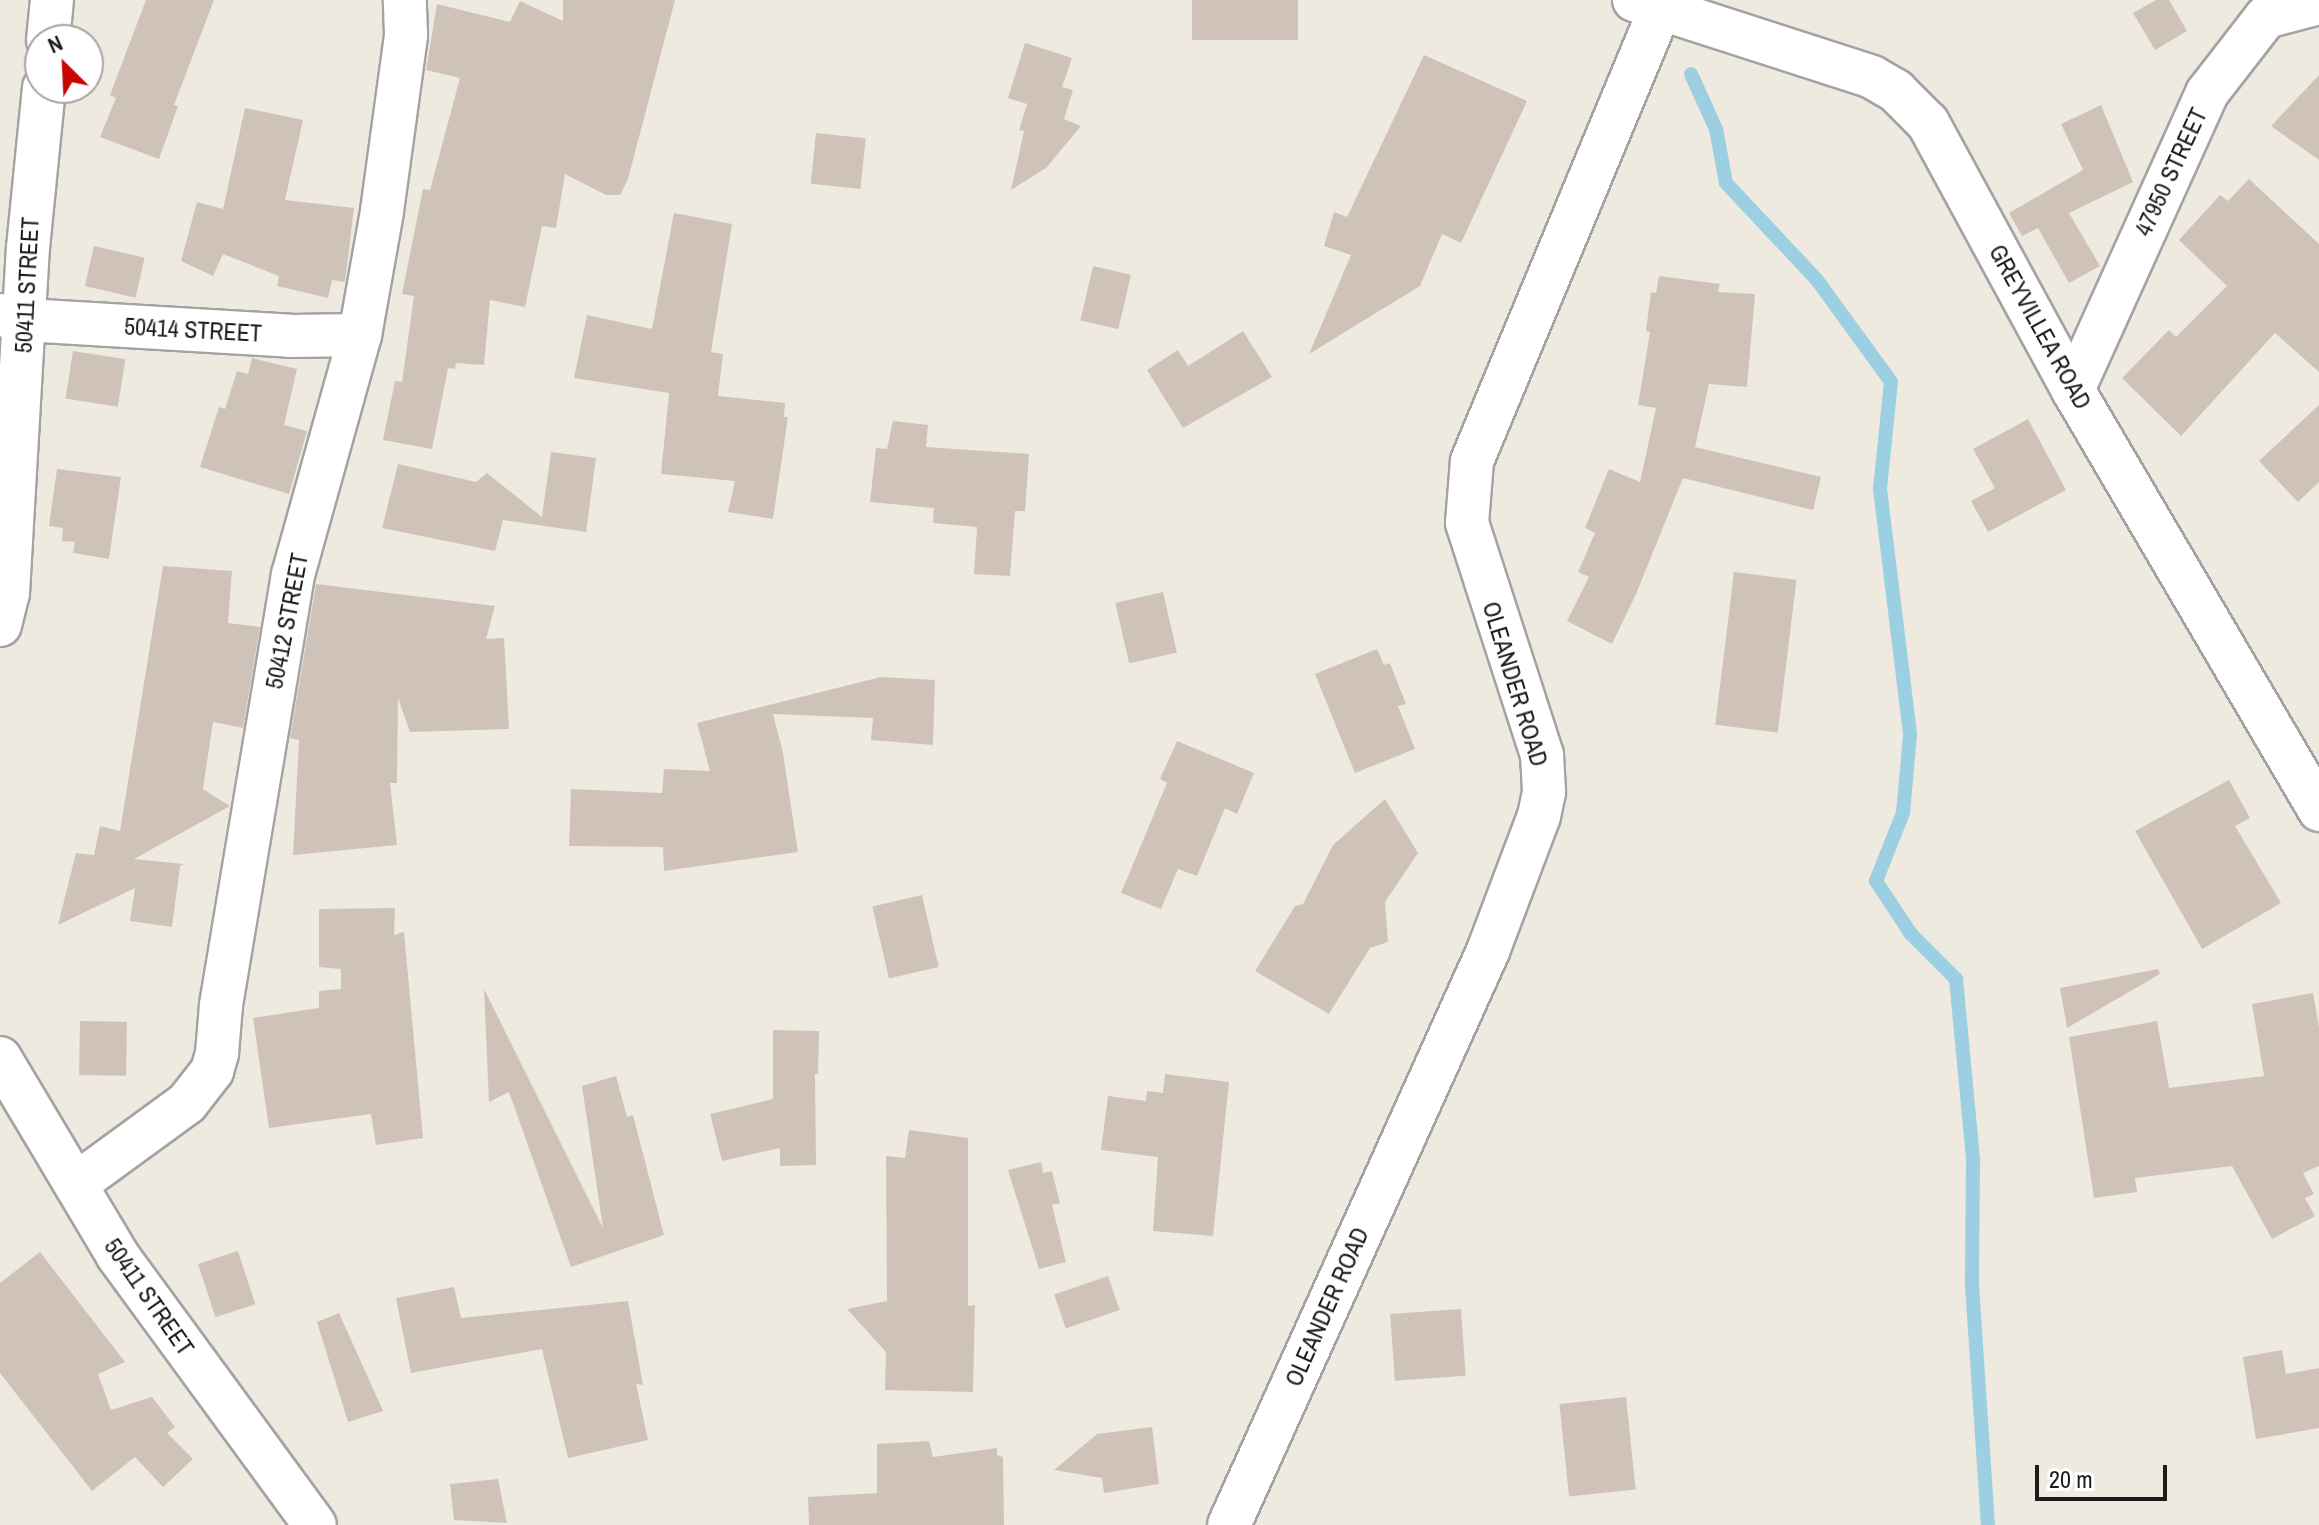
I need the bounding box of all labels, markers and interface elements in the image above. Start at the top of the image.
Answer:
north arrow [24,24,104,104]
text: N [43,28,67,60]
street label: 47950 STREET [2129,103,2213,241]
street label: 50411 STREET [9,216,45,354]
street label: GREYVILLEA ROAD [1983,239,2097,415]
street label: 50414 STREET [123,312,263,348]
street label: 50412 STREET [260,551,314,691]
street label: OLEANDER ROAD [1476,598,1554,770]
street label: OLEANDER ROAD [1279,1223,1375,1391]
street label: 50411 STREET [98,1233,200,1361]
scale bar [2039,1449,2171,1499]
text: 20 m [2049,1463,2093,1495]

